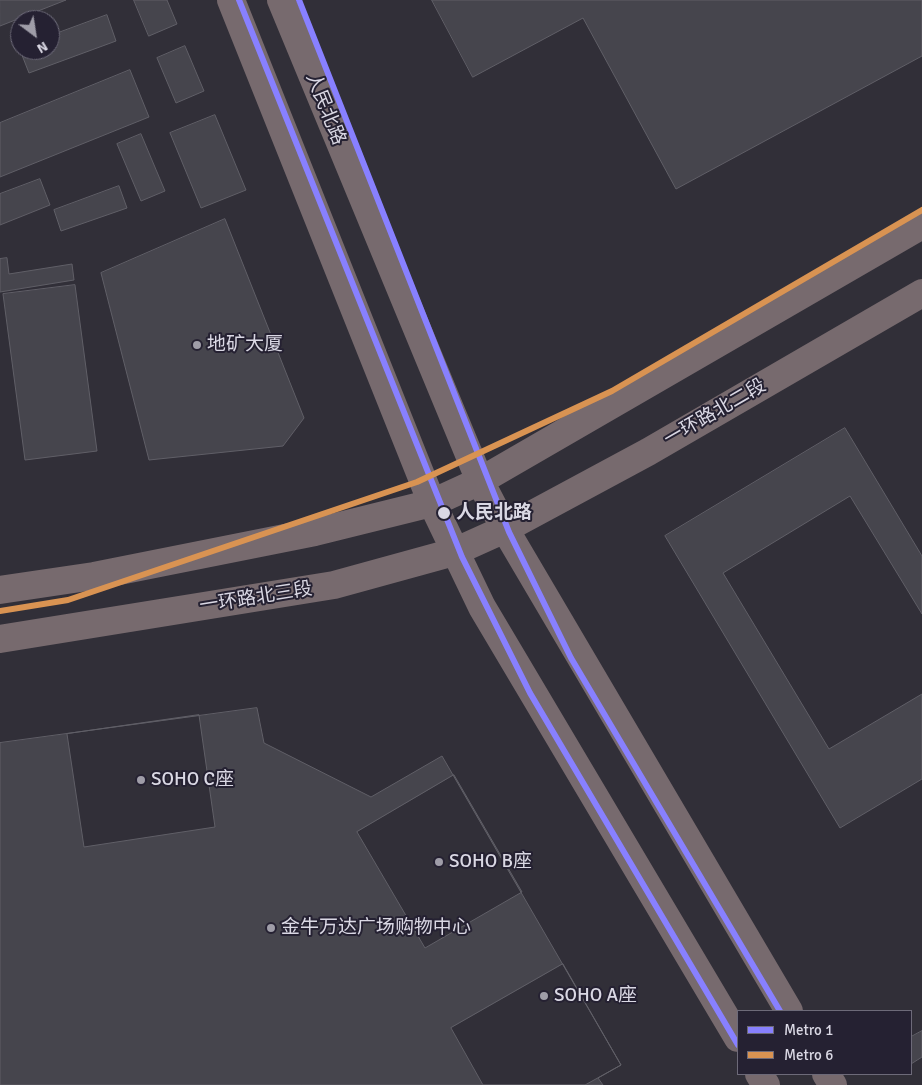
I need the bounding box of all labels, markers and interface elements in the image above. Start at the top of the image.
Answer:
north arrow [10,10,60,60]
text: N [34,38,51,57]
street label: 人民北路 [300,69,350,149]
place label: 地矿大厦 [207,334,283,356]
marker: 地矿大厦 [191,339,203,351]
street label: 一环路北二段 [660,375,770,451]
place label: 人民北路 [456,502,532,524]
marker: 人民北路 [436,505,452,521]
street label: 一环路北三段 [198,578,314,618]
place label: SOHO C座 [151,769,234,791]
marker: SOHO C座 [135,774,147,786]
place label: SOHO B座 [449,851,532,873]
marker: SOHO B座 [433,856,445,868]
place label: 金牛万达广场购物中心 [281,917,471,939]
marker: 金牛万达广场购物中心 [265,922,277,934]
place label: SOHO A座 [554,985,637,1007]
marker: SOHO A座 [538,990,550,1002]
legend [737,1010,912,1075]
text: Metro 1 [784,1021,833,1039]
text: Metro 6 [784,1046,833,1064]

